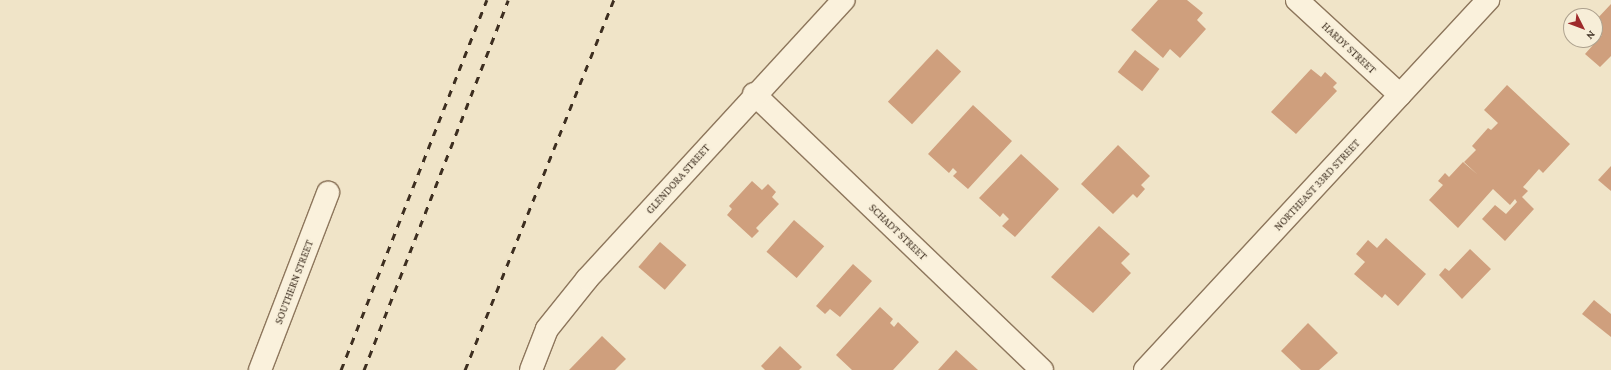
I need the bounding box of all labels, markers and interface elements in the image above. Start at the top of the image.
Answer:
north arrow [1563,8,1603,48]
street label: HARDY STREET [1319,19,1379,77]
text: N [1584,29,1598,42]
street label: NORTHEAST 33RD STREET [1271,137,1363,233]
street label: GLENDORA STREET [643,141,713,217]
street label: SCHADT STREET [866,201,930,263]
street label: SOUTHERN STREET [272,238,316,326]

